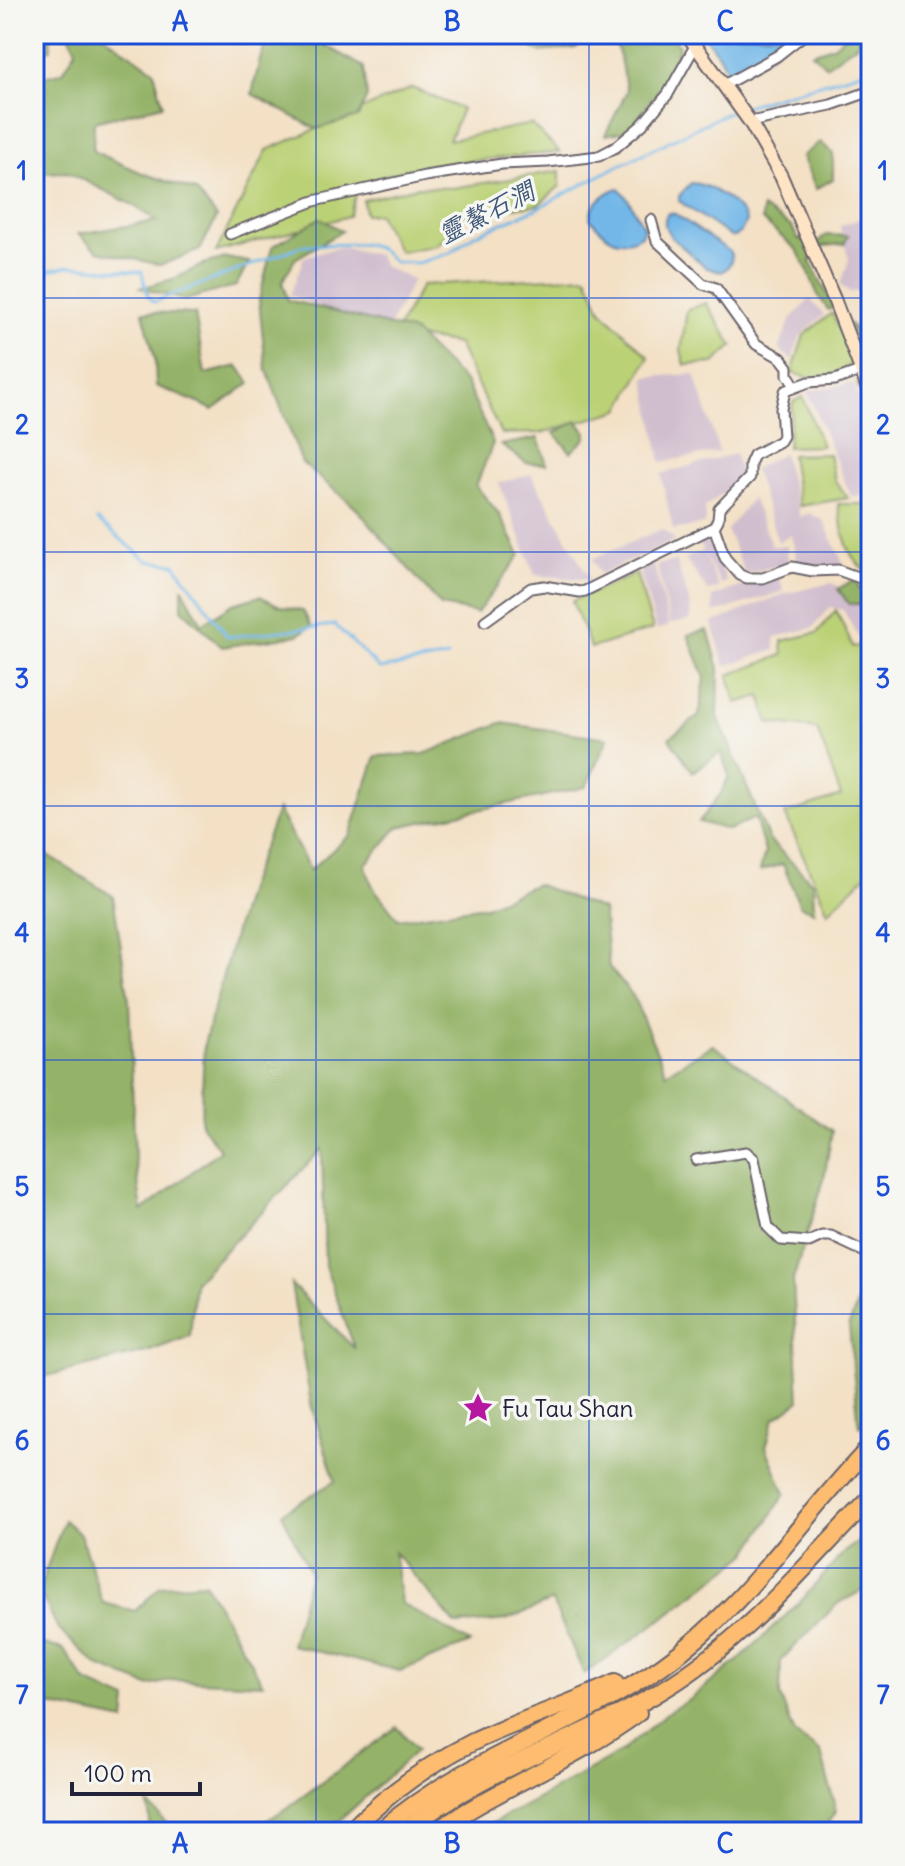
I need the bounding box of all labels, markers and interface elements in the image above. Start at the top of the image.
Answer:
text: A [172,5,189,38]
text: B [443,5,461,38]
text: C [716,5,734,38]
text: 1 [17,154,27,187]
text: 1 [878,154,888,187]
water label: 靈鰲石澗 [432,172,542,250]
text: 2 [15,408,29,441]
text: 2 [876,408,890,441]
text: 3 [15,662,29,695]
text: 3 [876,662,890,695]
text: 4 [14,916,30,949]
text: 4 [875,916,891,949]
text: 5 [15,1170,30,1203]
text: 5 [876,1170,891,1203]
place icon: Fu Tau Shan [461,1391,495,1425]
place label: Fu Tau Shan [502,1393,634,1423]
text: 6 [14,1424,30,1457]
text: 6 [875,1424,891,1457]
text: 7 [16,1678,29,1711]
text: 7 [877,1678,890,1711]
scale bar [72,1746,200,1796]
text: 100 m [84,1758,152,1788]
text: A [172,1827,189,1860]
text: B [443,1827,461,1860]
text: C [716,1827,734,1860]

